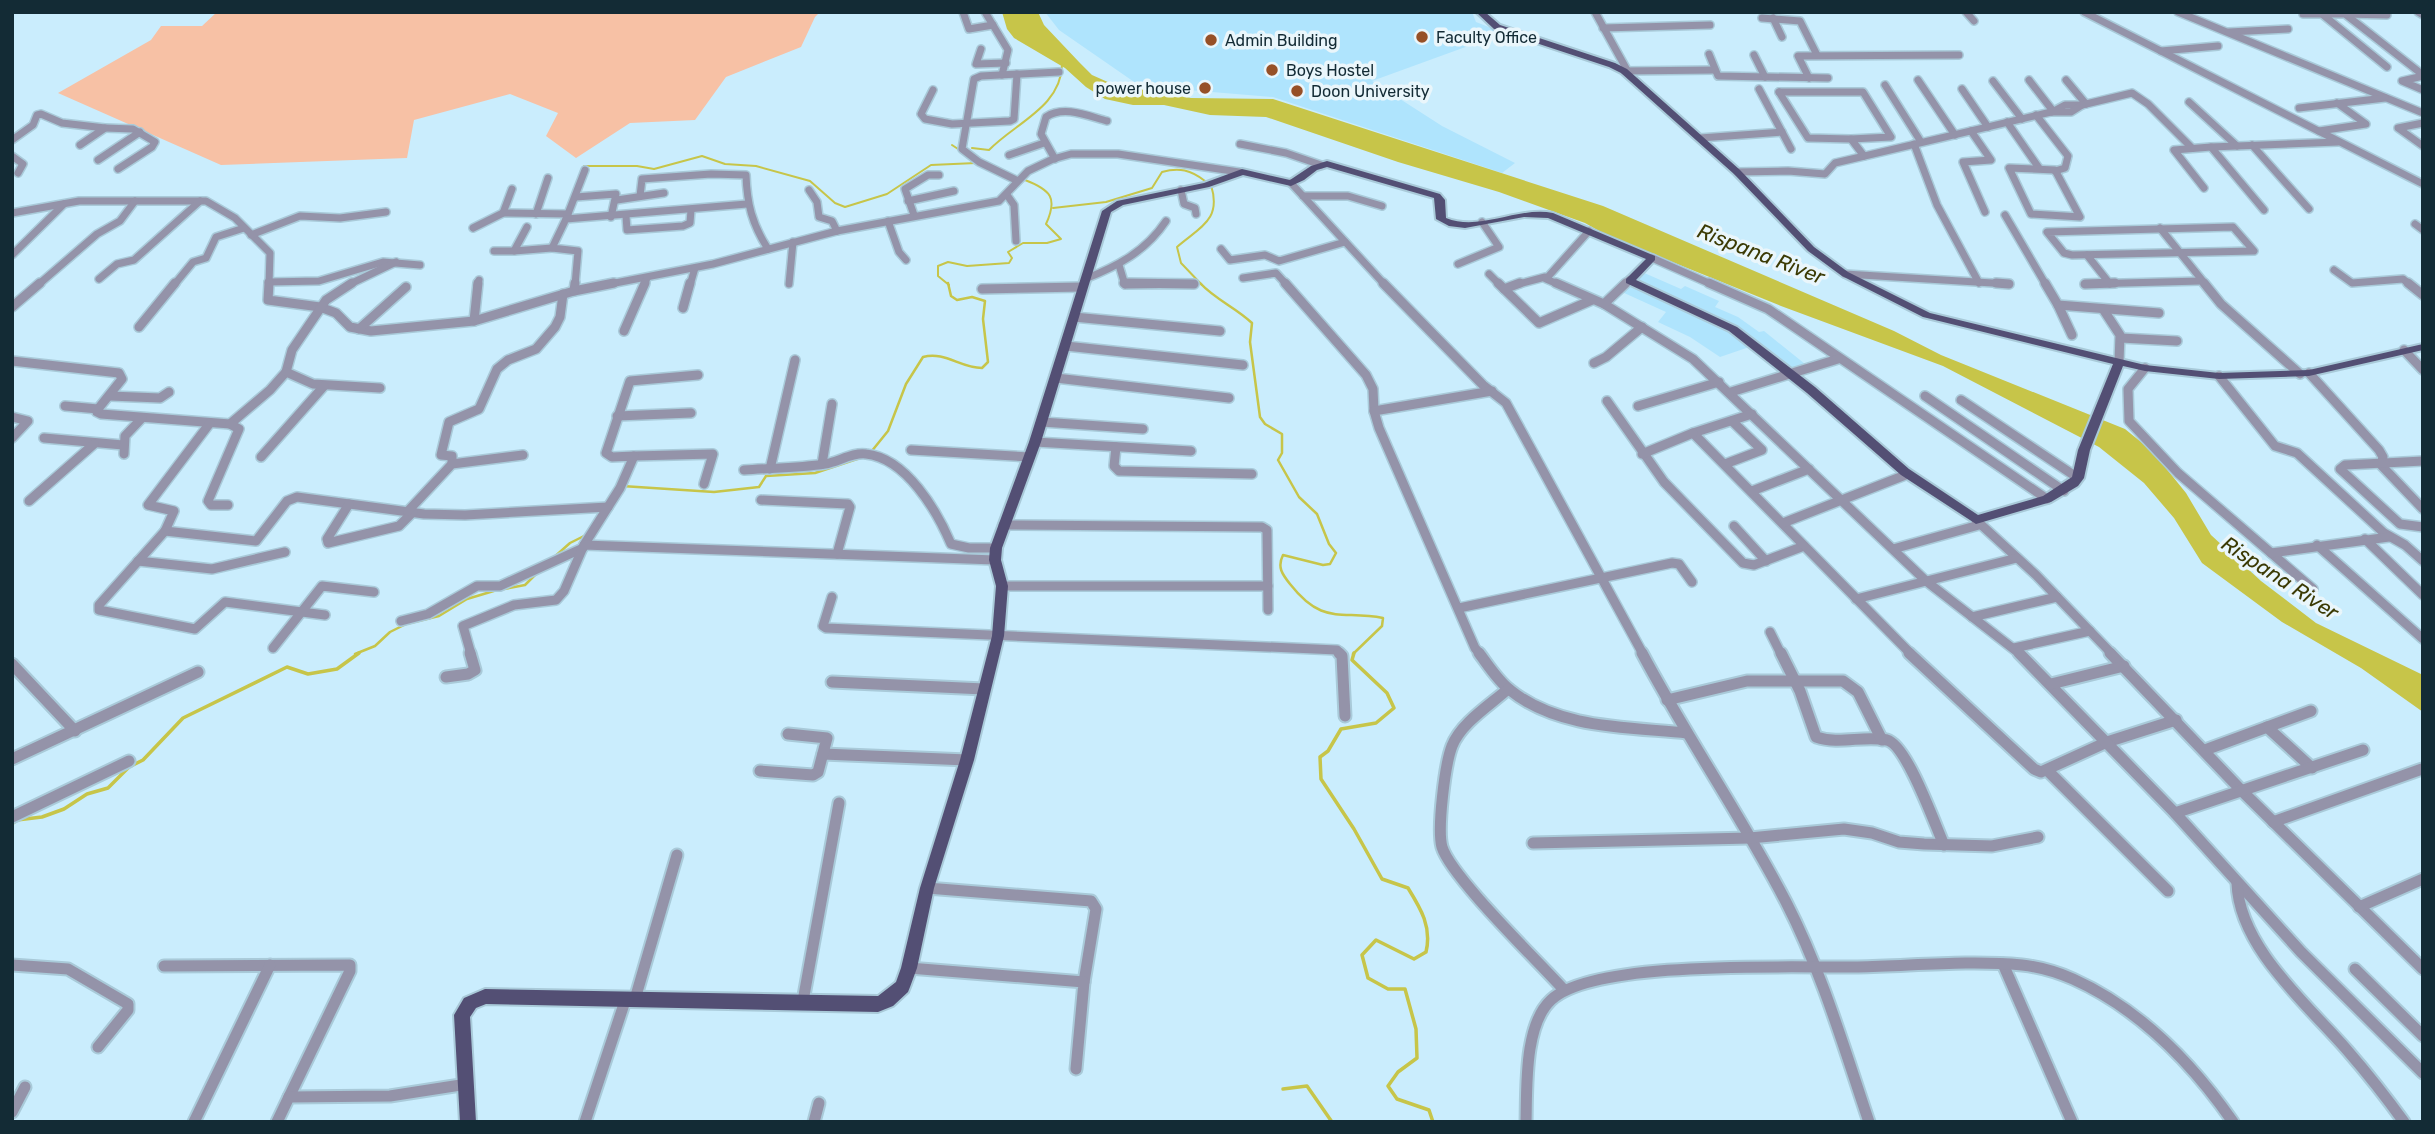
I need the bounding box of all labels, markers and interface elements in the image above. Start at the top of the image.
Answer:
place label: Faculty Office [1436,28,1537,47]
marker: Faculty Office [1414,29,1430,45]
place label: Admin Building [1225,31,1338,50]
marker: Admin Building [1203,32,1219,48]
place label: Boys Hostel [1286,61,1374,80]
marker: Boys Hostel [1264,62,1280,78]
place label: power house [1096,79,1191,98]
marker: power house [1197,80,1213,96]
place label: Doon University [1311,82,1430,101]
marker: Doon University [1289,83,1305,99]
water label: Rispana River [1694,218,1829,290]
water label: Rispana River [2217,530,2344,625]

